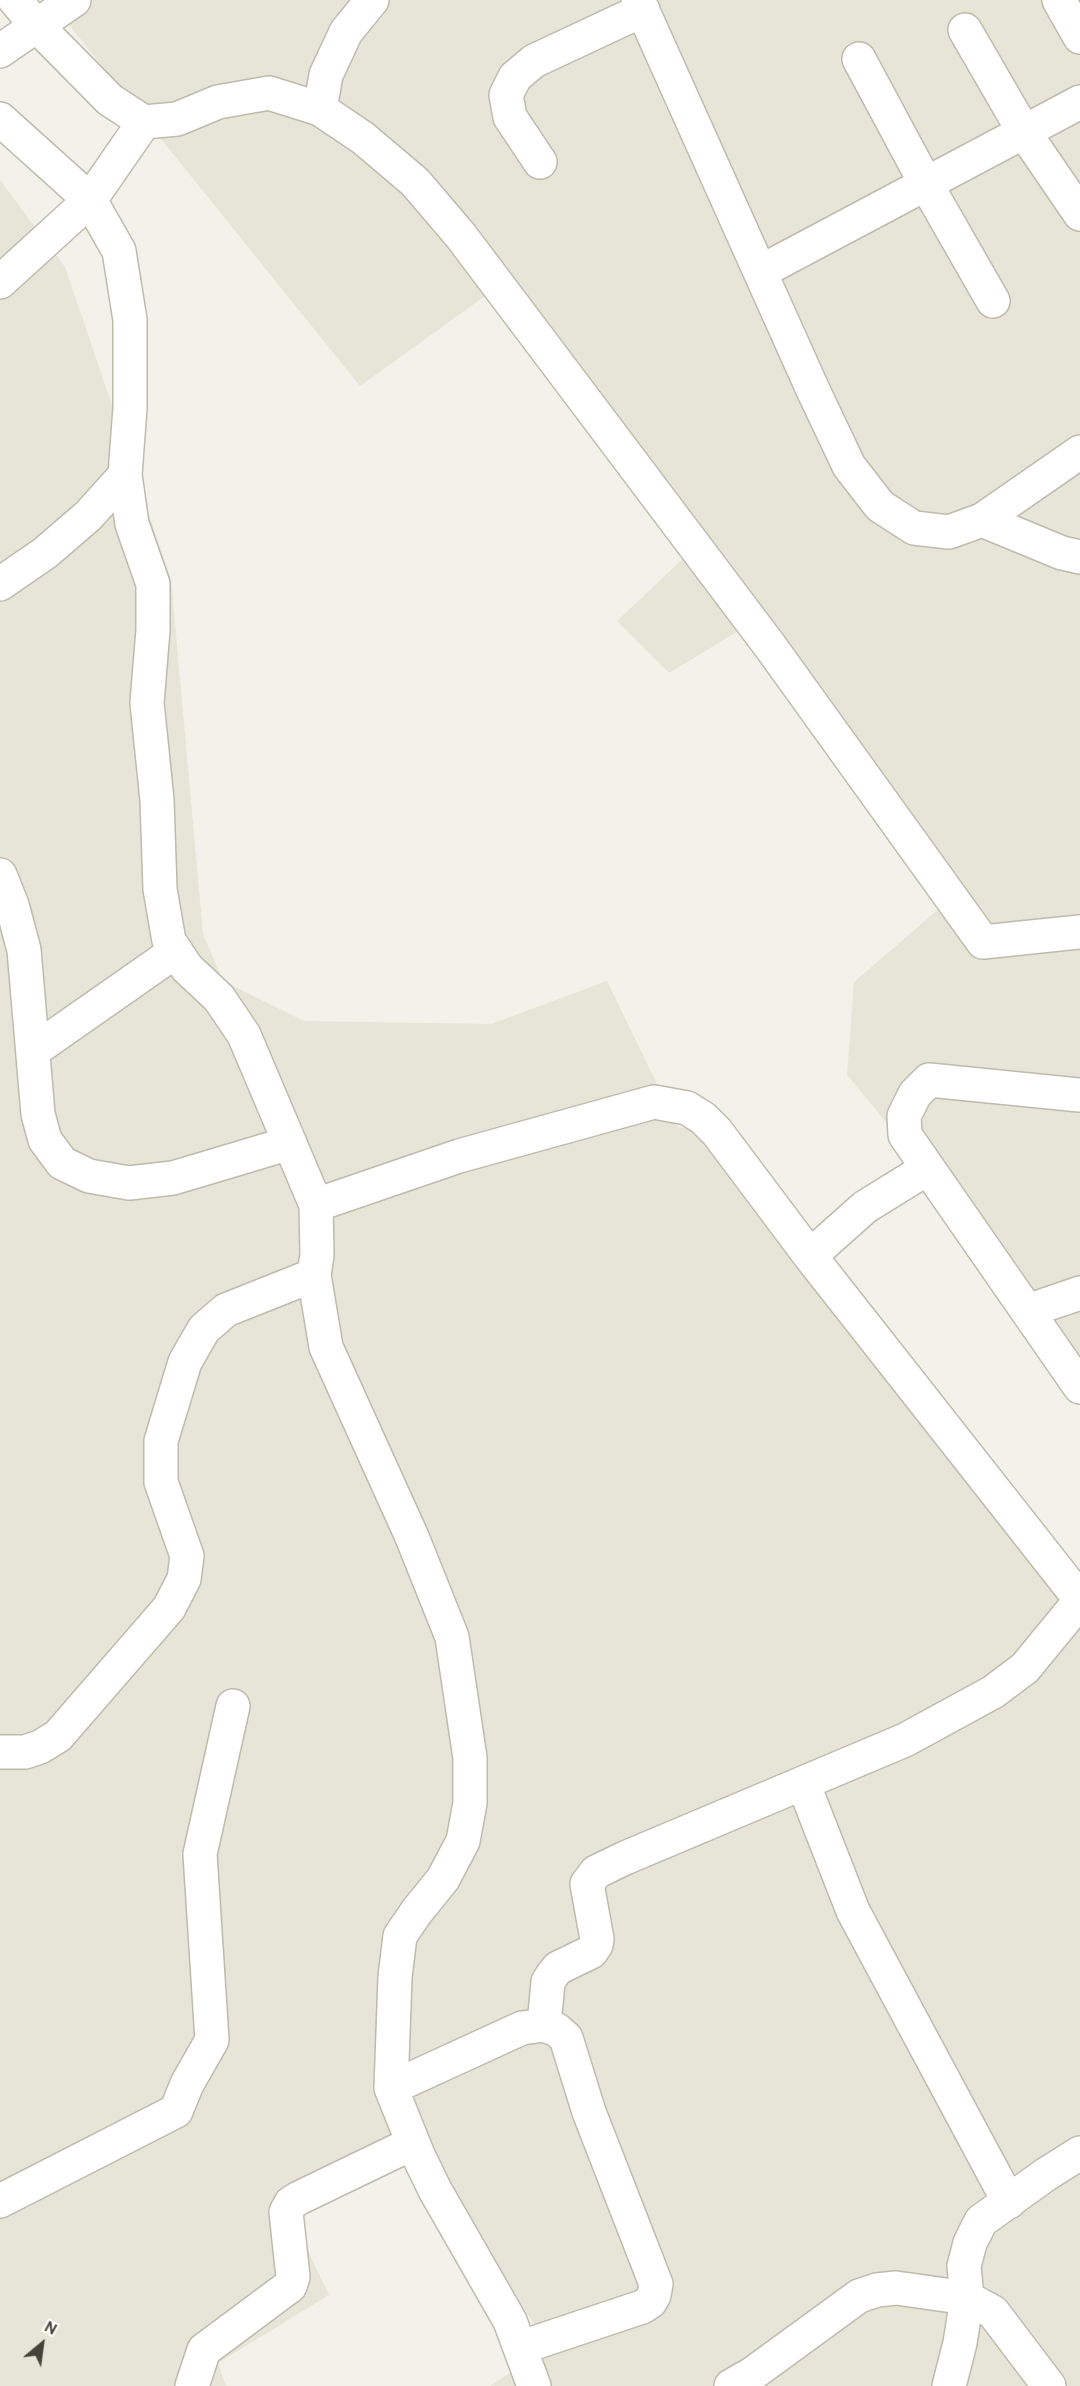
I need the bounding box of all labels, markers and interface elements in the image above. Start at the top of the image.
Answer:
north arrow [12,2314,72,2374]
text: N [41,2317,61,2339]

